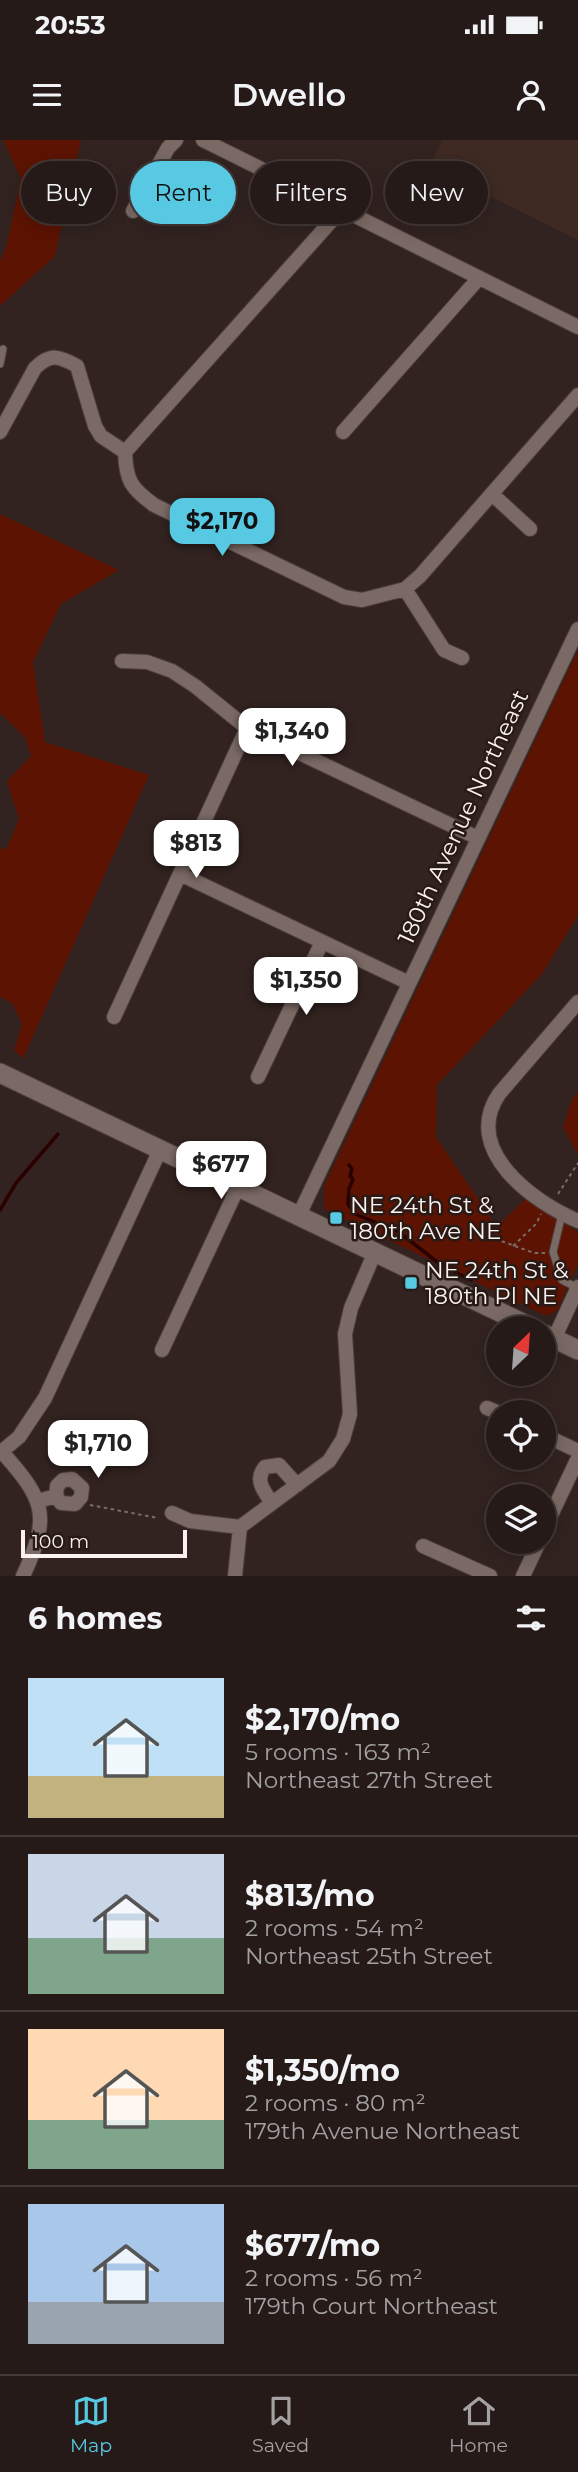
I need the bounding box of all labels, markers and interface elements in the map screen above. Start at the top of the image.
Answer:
text: 20:53 [35,9,106,41]
text: Dwello [232,75,346,114]
icon: menu [28,76,66,114]
icon: person [512,76,550,114]
chip: Buy [21,161,116,224]
chip: Rent [130,161,236,224]
chip: Filters [250,161,371,224]
chip: New [385,161,488,224]
pin: $2,170 [165,498,279,558]
text: $2,170 [186,507,258,535]
street label: 180th Avenue Northeast [392,685,534,949]
pin: $1,340 [235,708,349,768]
text: $1,340 [255,717,329,745]
pin: $813 [155,820,237,880]
text: $813 [170,829,222,857]
pin: $1,350 [249,958,363,1017]
text: $1,350 [270,966,342,994]
pin: $677 [180,1142,262,1201]
text: $677 [192,1150,250,1178]
place label: NE 24th St & 180th Ave NE [350,1191,501,1245]
marker: NE 24th St & 180th Ave NE [328,1210,344,1226]
place label: NE 24th St & 180th Pl NE [425,1256,569,1310]
marker: NE 24th St & 180th Pl NE [403,1275,419,1291]
north arrow [486,1316,556,1386]
map controls [486,1316,556,1554]
button: locate [486,1400,556,1470]
pin: $1,710 [41,1420,155,1480]
text: $1,710 [64,1429,132,1457]
button: layers [486,1484,556,1554]
scale bar [21,1527,187,1559]
text: 100 m [32,1530,89,1553]
icon: filters [512,1599,550,1637]
text: 6 homes [28,1600,163,1637]
text: $2,170/mo [245,1701,400,1738]
icon: home [84,1706,168,1790]
text: 5 rooms · 163 m² [245,1738,431,1766]
text: Northeast 27th Street [245,1766,493,1794]
text: $813/mo [245,1877,375,1914]
icon: home [84,1882,168,1966]
text: 2 rooms · 54 m² [245,1914,424,1942]
text: Northeast 25th Street [245,1942,493,1970]
text: $1,350/mo [245,2052,400,2089]
icon: home [84,2057,168,2141]
text: 2 rooms · 80 m² [245,2089,426,2117]
text: 179th Avenue Northeast [245,2117,520,2145]
text: $677/mo [245,2227,380,2264]
icon: home [84,2232,168,2316]
text: 2 rooms · 56 m² [245,2264,423,2292]
text: 179th Court Northeast [245,2292,498,2320]
tab: Map [70,2392,112,2457]
tab: Saved [252,2392,309,2457]
tab: Home [449,2392,508,2457]

